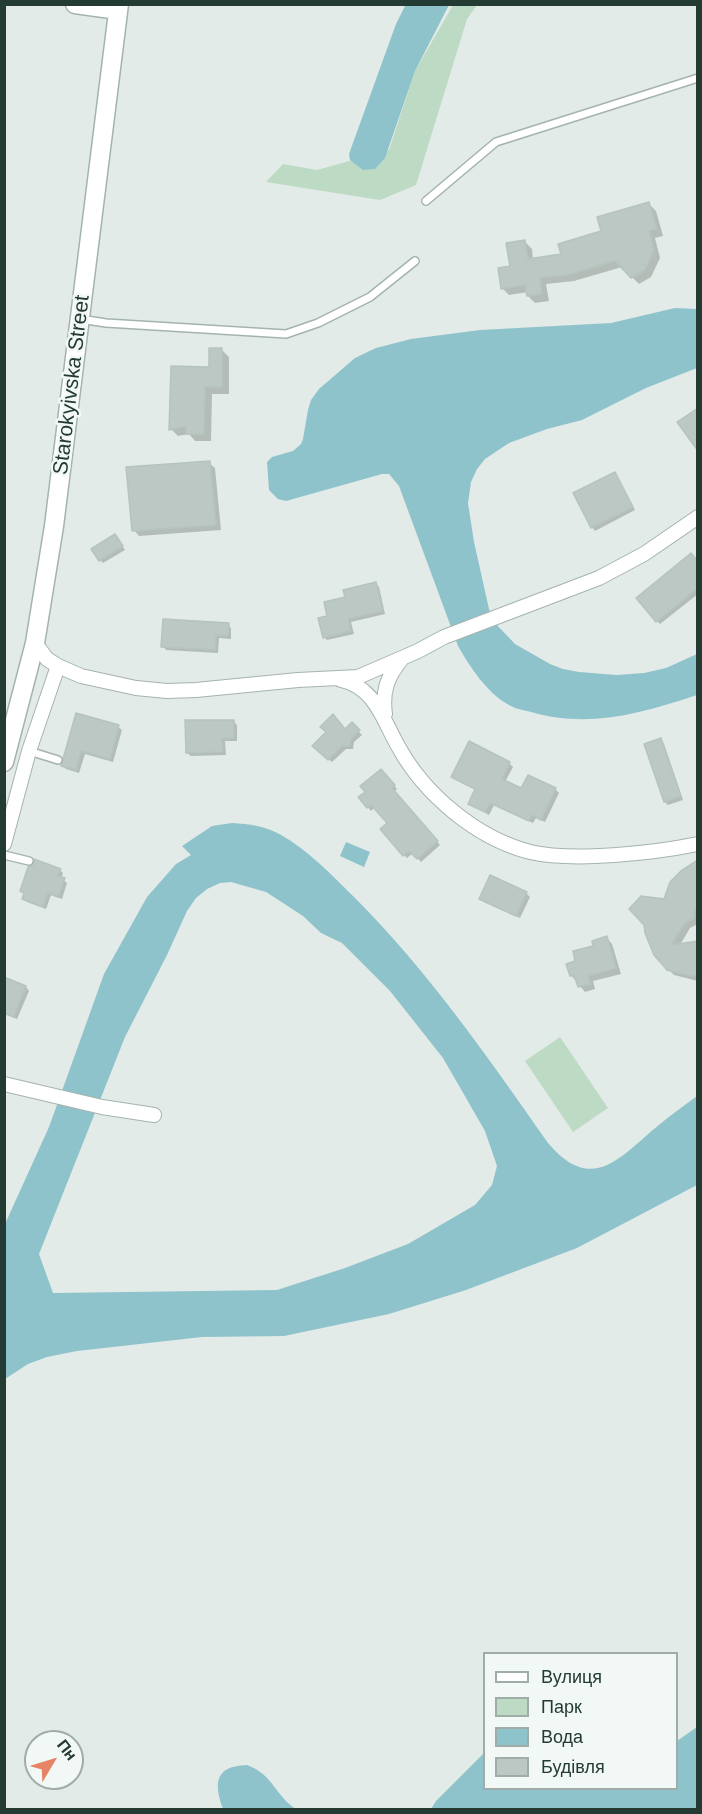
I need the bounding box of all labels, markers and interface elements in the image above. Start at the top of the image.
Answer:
street label: Starokyivska Street [48,294,96,476]
legend [483,1652,678,1790]
text: Вулиця [541,1667,602,1687]
text: Парк [541,1697,582,1717]
text: Вода [541,1727,583,1747]
north arrow [24,1730,84,1790]
text: Пн [54,1736,80,1763]
text: Будівля [541,1757,605,1777]

